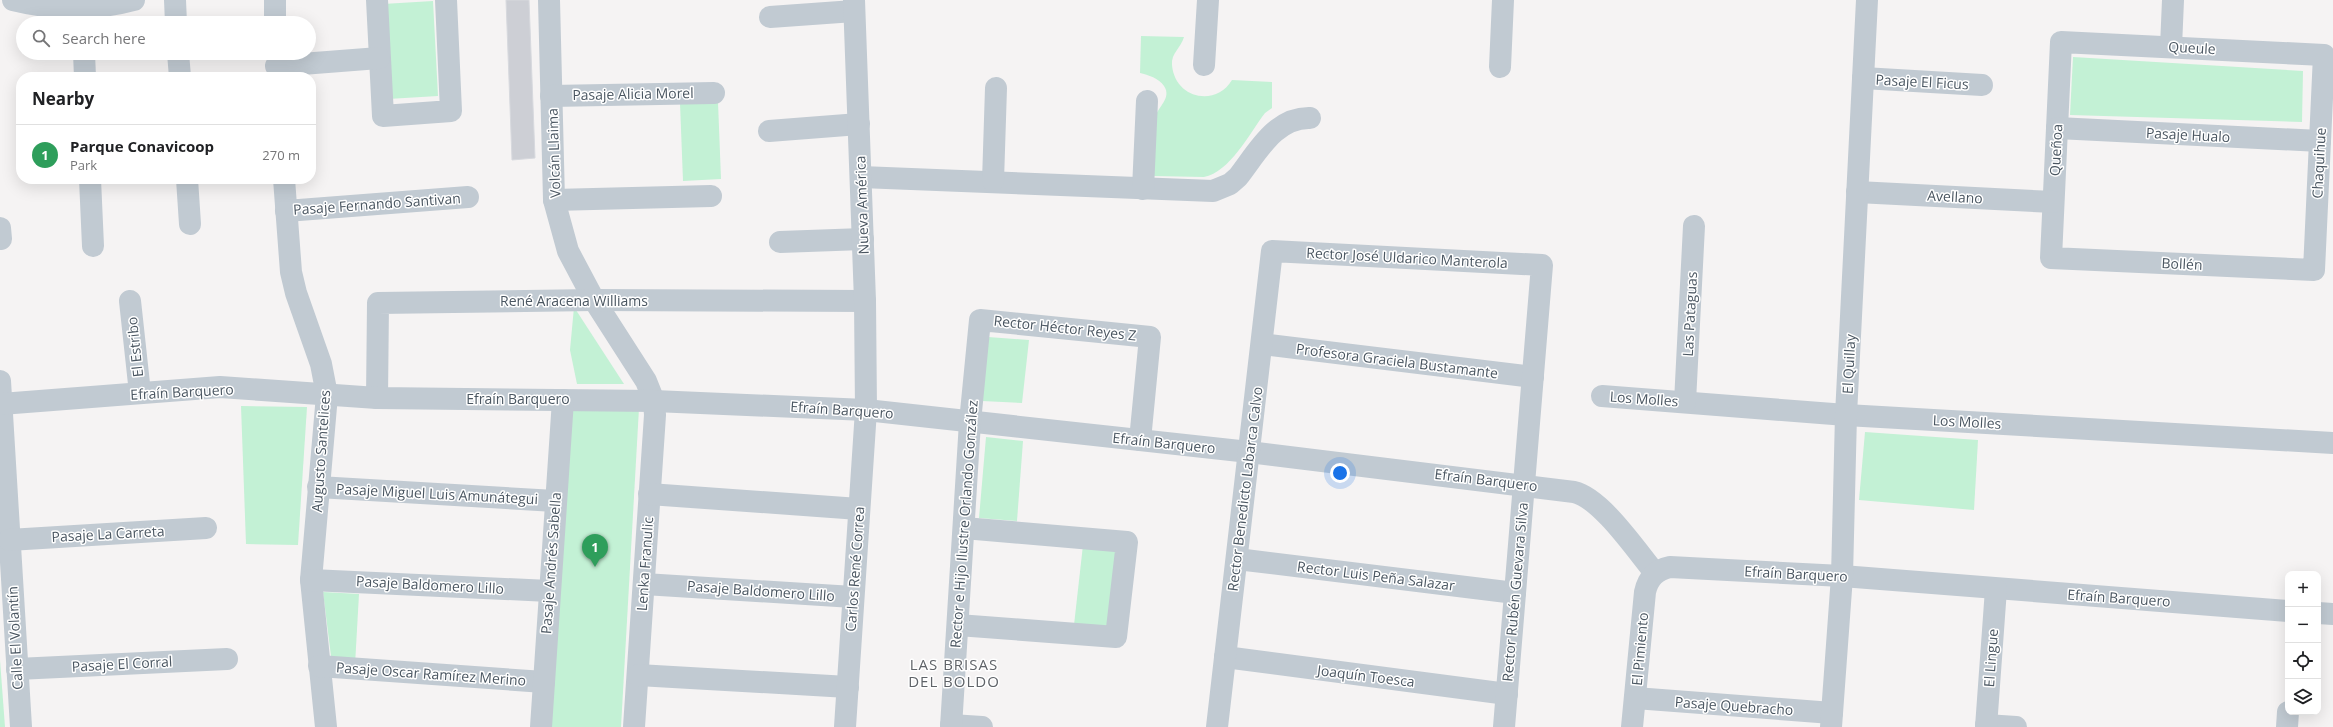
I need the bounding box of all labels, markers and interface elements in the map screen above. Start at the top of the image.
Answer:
search box [16,16,316,60]
icon: search [30,27,52,49]
text: Search here [62,28,146,48]
street label: Queule [2168,37,2216,58]
street label: Pasaje El Ficus [1875,70,1969,93]
street label: Pasaje Alicia Morel [572,83,694,104]
text: Nearby [32,87,94,110]
street label: Volcán Llaima [542,108,565,198]
street label: Queñoa [2045,123,2066,176]
street label: Pasaje Hualo [2145,123,2231,146]
street label: Chaquihue [2307,127,2330,199]
text: Parque Conavicoop [70,136,214,156]
text: 1 [41,146,49,164]
text: 270 m [262,146,300,164]
street label: Nueva América [850,155,873,255]
text: Park [70,156,97,174]
street label: Avellano [1927,186,1983,207]
street label: Pasaje Fernando Santivan [293,188,461,219]
street label: Rector José Uldarico Manterola [1306,243,1508,272]
street label: Bollén [2161,253,2203,274]
street label: Las Pataguas [1678,271,1701,357]
street label: René Aracena Williams [500,291,648,310]
street label: Rector Héctor Reyes Z [993,311,1137,344]
street label: El Estribo [122,316,147,378]
street label: El Quillay [1837,333,1860,394]
street label: Profesora Graciela Bustamante [1295,339,1499,382]
street label: Efraín Barquero [130,379,234,404]
street label: Rector Benedicto Labarca Calvo [1223,386,1266,592]
street label: Los Molles [1609,387,1679,410]
street label: Augusto Santelices [307,389,334,513]
street label: Efraín Barquero [466,389,570,408]
street label: Efraín Barquero [790,396,894,423]
street label: Rector e Hijo Ilustre Orlando González [945,399,982,649]
street label: Los Molles [1932,410,2002,433]
street label: Efraín Barquero [1112,428,1216,457]
your location [1330,463,1350,483]
street label: Efraín Barquero [1434,464,1539,495]
street label: Pasaje Miguel Luis Amunátegui [336,479,538,508]
street label: Pasaje Andrés Sabella [536,491,565,635]
street label: Rector Rubén Guevara Silva [1497,502,1532,682]
street label: Carlos René Correa [841,506,868,632]
street label: Lenka Franulic [632,516,657,612]
street label: Pasaje La Carreta [51,521,165,546]
pin: 1 [582,534,608,567]
street label: Rector Luis Peña Salazar [1296,556,1456,595]
street label: Efraín Barquero [1744,561,1848,586]
street label: Pasaje Baldomero Lillo [356,571,504,598]
map controls [2285,571,2321,715]
button: + [2285,571,2321,607]
street label: Pasaje Baldomero Lillo [687,576,836,605]
street label: Efraín Barquero [2067,584,2171,611]
street label: Calle El Volantín [2,586,27,690]
button: − [2285,607,2321,643]
street label: El Pimiento [1627,612,1652,686]
street label: El Lingue [1979,628,2002,688]
button: locate [2285,643,2321,679]
street label: Pasaje El Corral [71,651,173,676]
district label: LAS BRISAS DEL BOLDO [908,654,1000,691]
street label: Pasaje Oscar Ramírez Merino [335,657,527,690]
street label: Joaquín Toesca [1314,660,1416,691]
button: layers [2285,679,2321,715]
street label: Pasaje Quebracho [1674,692,1794,719]

